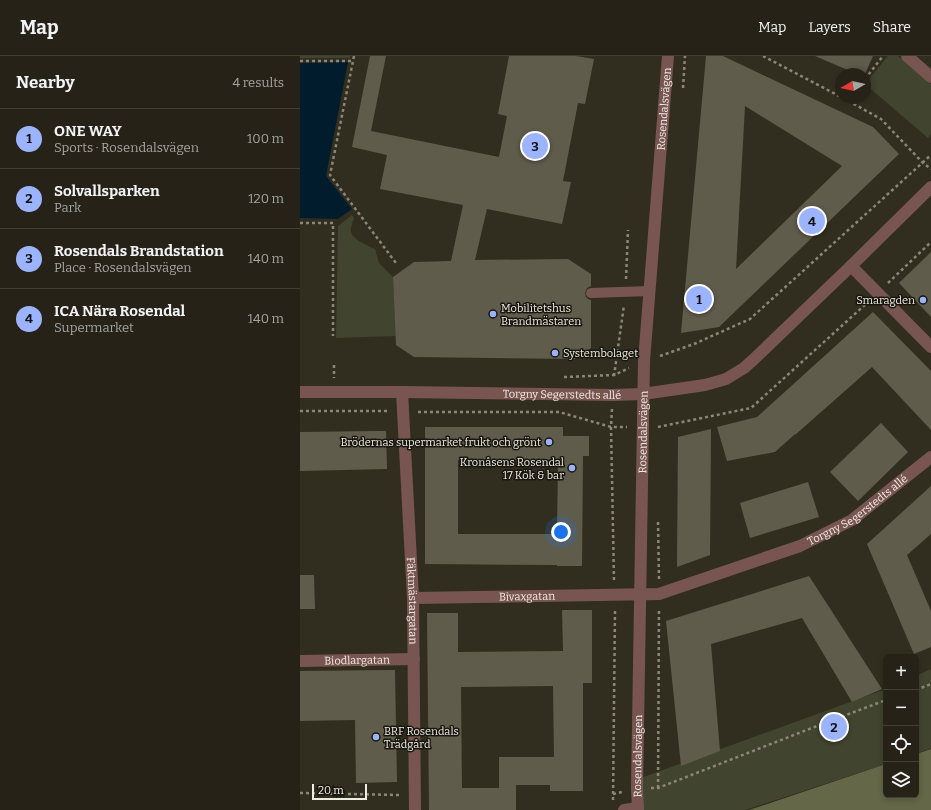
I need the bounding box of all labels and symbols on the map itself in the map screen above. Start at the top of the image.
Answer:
street label: Rosendalsvägen [654,67,674,151]
north arrow [835,68,871,104]
pin: 3 [522,131,548,161]
pin: 4 [799,206,825,236]
pin: 1 [686,284,712,314]
place label: Smaragden [856,294,915,307]
marker: Smaragden [918,295,928,305]
place label: Mobilitetshus Brandmästaren [501,302,581,328]
marker: Mobilitetshus Brandmästaren [488,309,498,319]
place label: Systembolaget [563,347,638,360]
marker: Systembolaget [550,348,560,358]
street label: Torgny Segerstedts allé [503,387,621,402]
street label: Rosendalsvägen [636,390,650,474]
place label: Brödernas supermarket frukt och grönt [340,436,541,449]
marker: Brödernas supermarket frukt och grönt [544,437,554,447]
place label: Kronåsens Rosendal 17 Kök & bar [460,456,564,482]
marker: Kronåsens Rosendal 17 Kök & bar [567,463,577,473]
street label: Torgny Segerstedts allé [805,472,910,548]
your location [551,522,571,542]
street label: Fäktmästargatan [404,557,420,644]
street label: Bivaxgatan [499,589,555,603]
street label: Biodlargatan [324,653,390,667]
pin: 2 [821,712,847,742]
street label: Rosendalsvägen [630,714,645,798]
place label: BRF Rosendals Trädgård [384,725,459,751]
marker: BRF Rosendals Trädgård [371,732,381,742]
scale bar [312,782,367,801]

